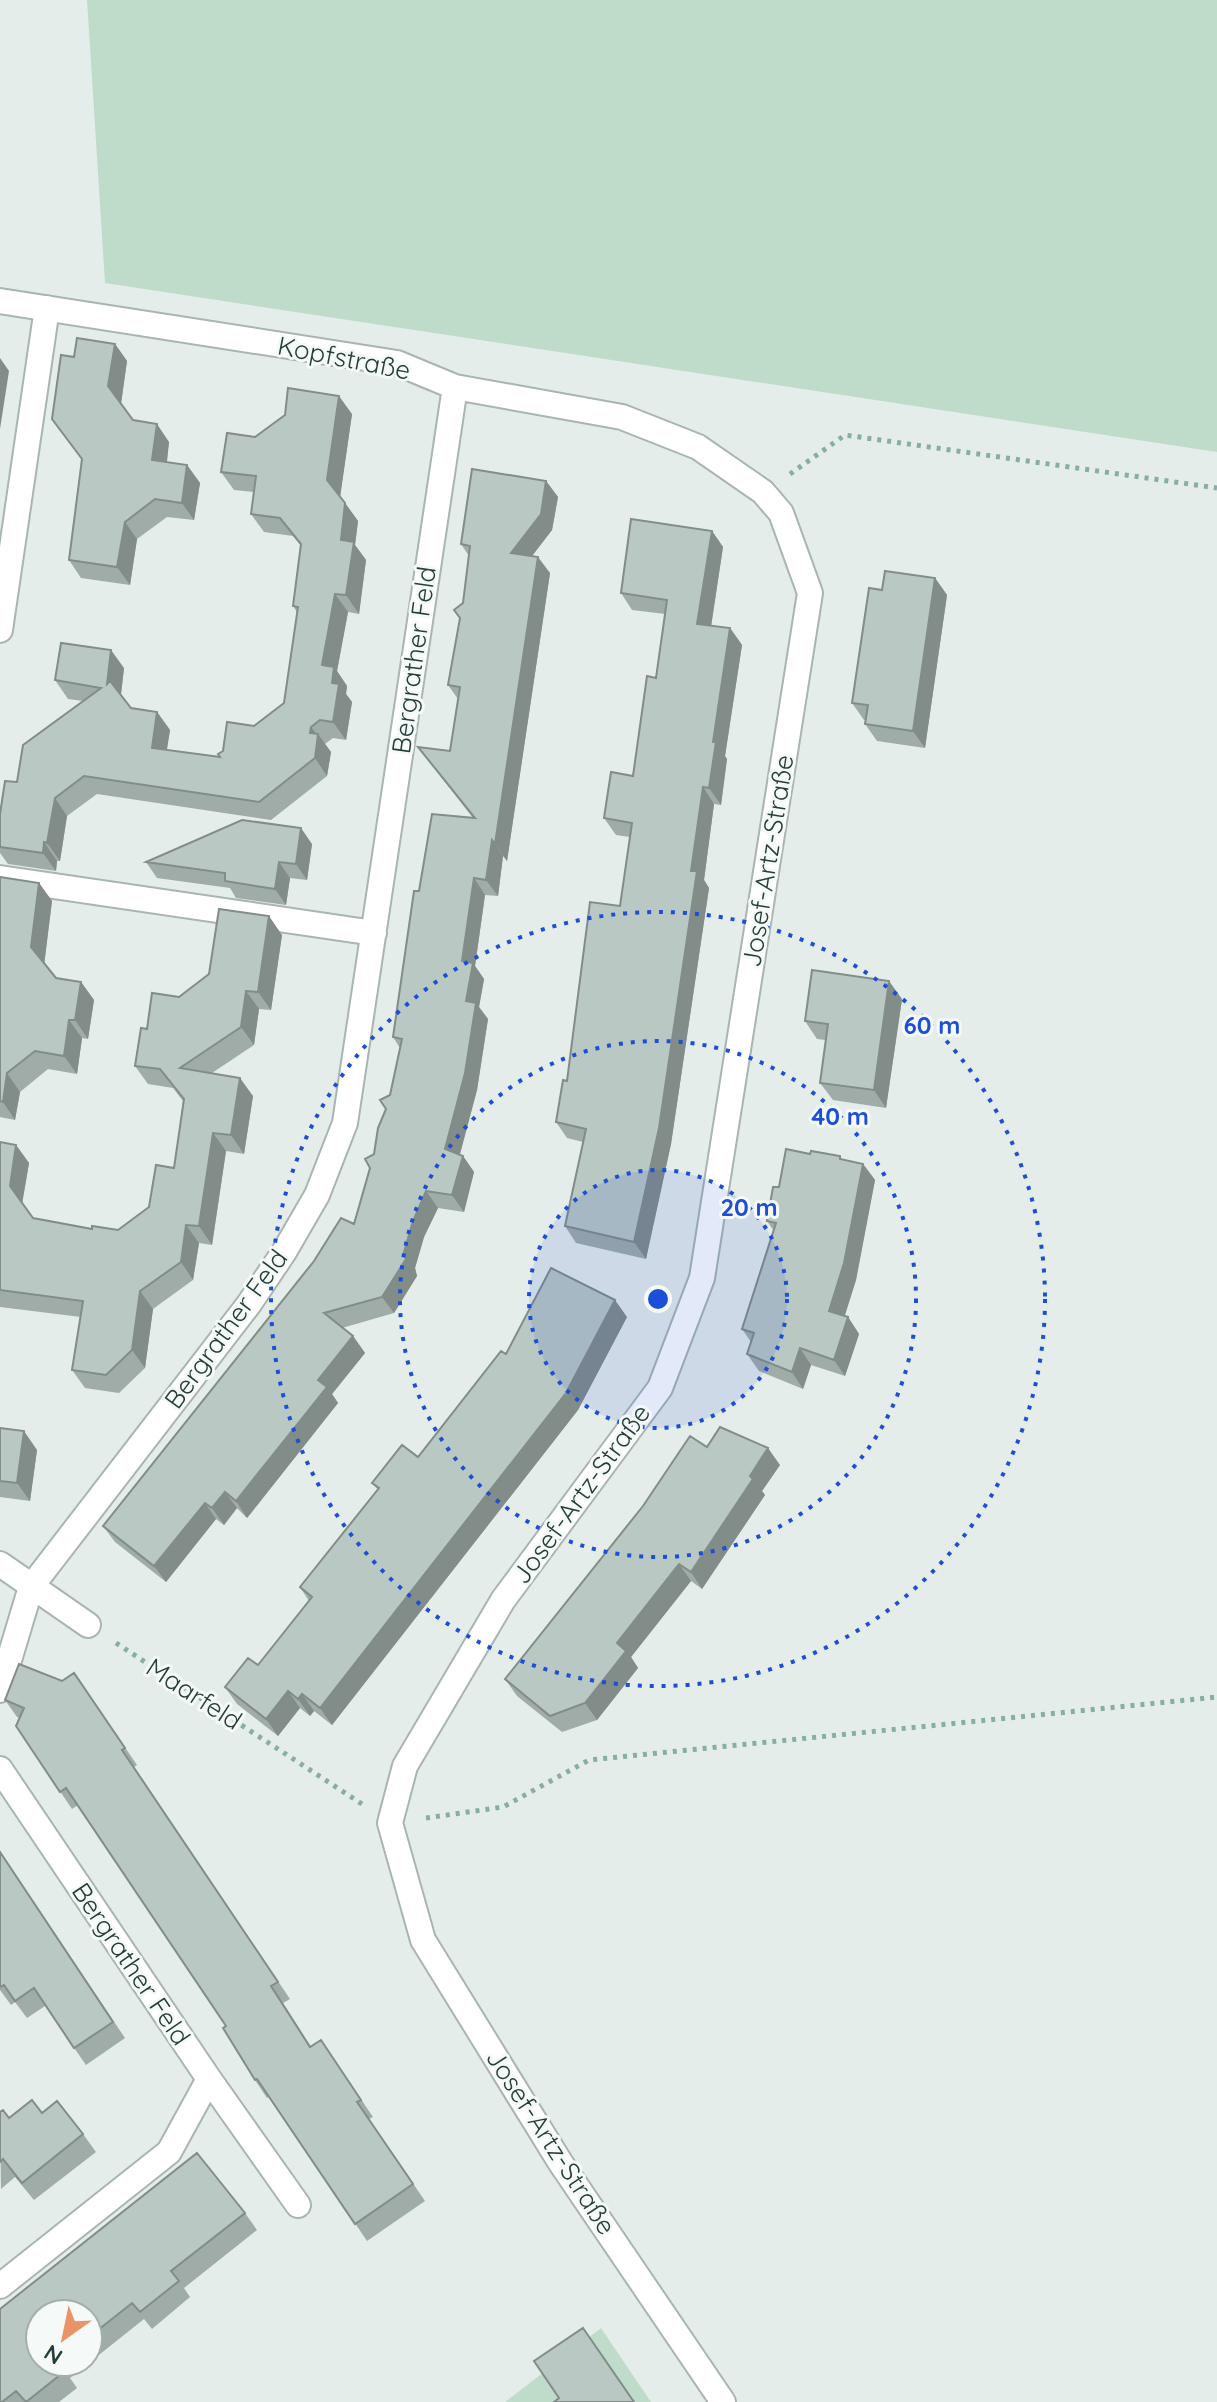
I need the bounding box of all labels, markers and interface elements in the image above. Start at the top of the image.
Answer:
street label: Kopfstraße [275,328,413,387]
street label: Bergrather Feld [384,564,443,756]
street label: Josef-Artz-Straße [734,752,801,969]
text: 60 m [904,1010,960,1040]
text: 40 m [811,1101,869,1131]
text: 20 m [720,1192,778,1222]
street label: Bergrather Feld [157,1243,294,1415]
centre of rings [644,1285,672,1313]
street label: Josef-Artz-Straße [504,1397,657,1590]
street label: Maarfeld [140,1650,248,1737]
street label: Bergrather Feld [65,1876,198,2051]
street label: Josef-Artz-Straße [479,2043,624,2241]
north arrow [24,2298,104,2378]
text: N [39,2339,68,2371]

